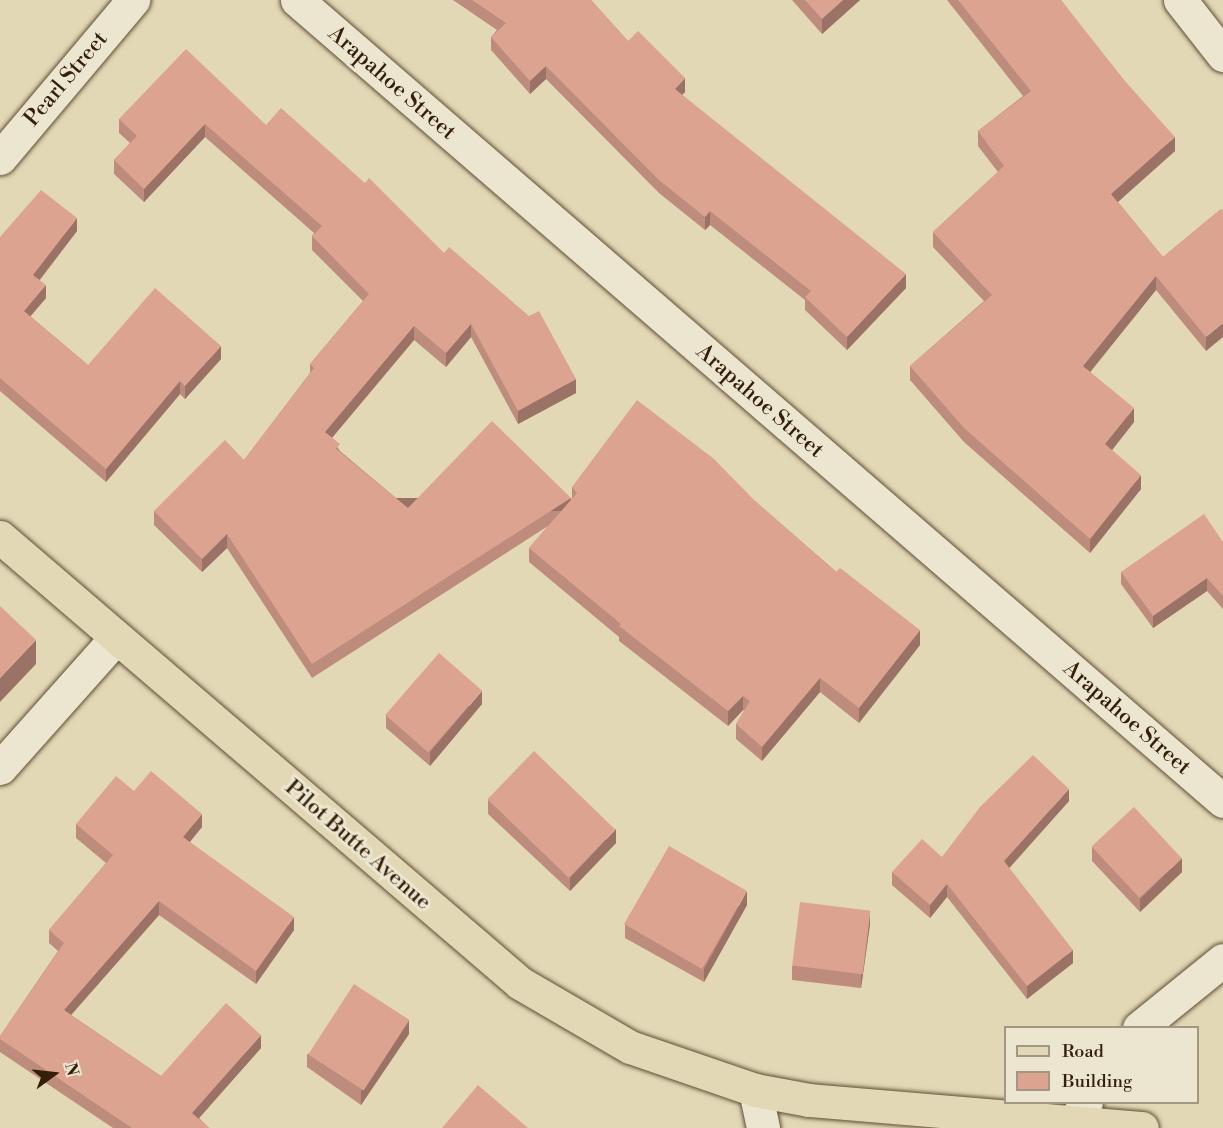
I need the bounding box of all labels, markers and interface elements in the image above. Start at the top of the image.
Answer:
street label: Arapahoe Street [323,20,461,146]
street label: Pearl Street [19,26,113,132]
street label: Arapahoe Street [691,338,829,464]
street label: Arapahoe Street [1058,655,1196,781]
street label: Pilot Butte Avenue [280,774,436,916]
legend [1004,1026,1199,1104]
text: Road [1062,1040,1104,1063]
north arrow [24,1044,84,1104]
text: N [60,1061,83,1078]
text: Building [1062,1070,1132,1093]

